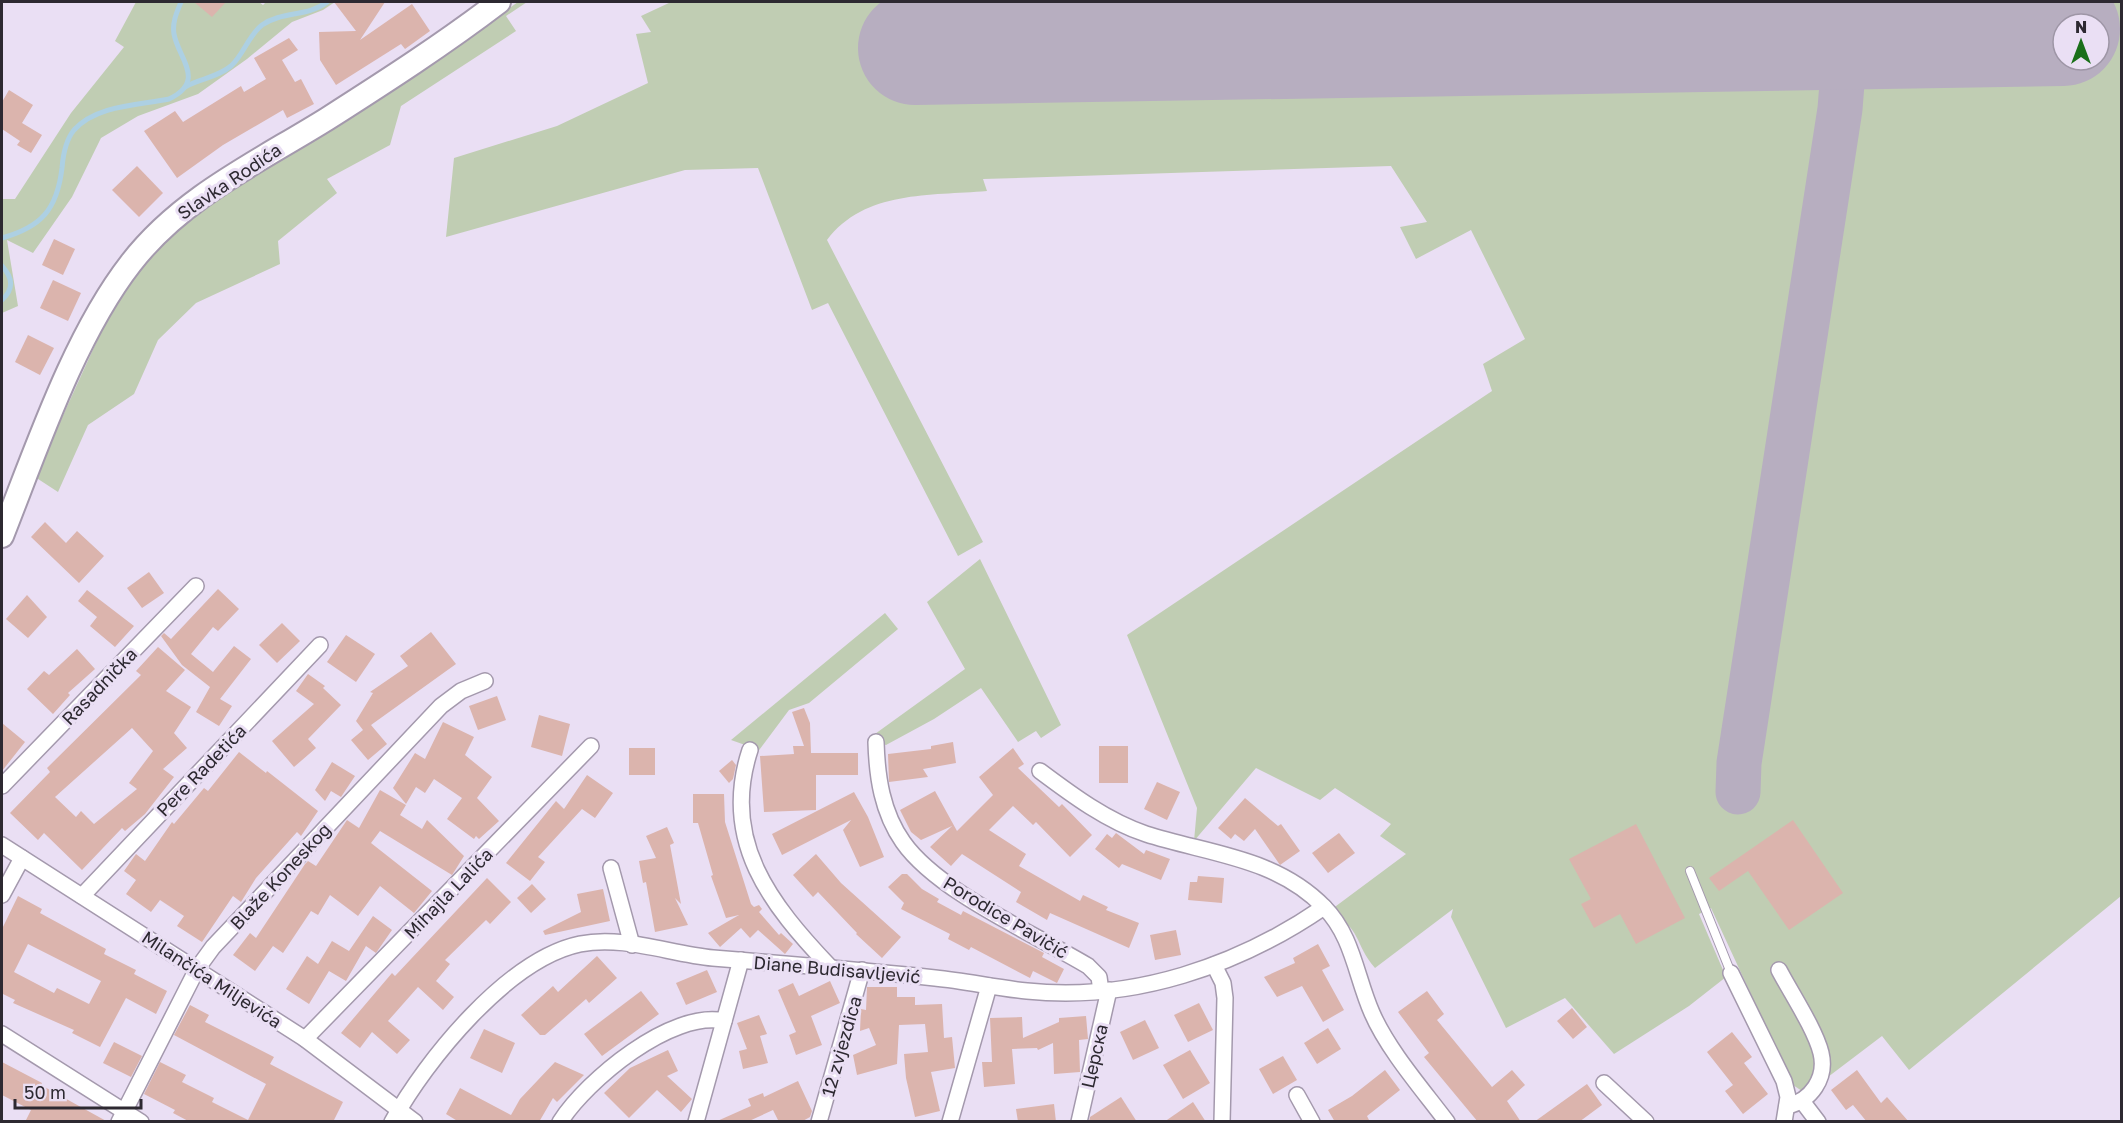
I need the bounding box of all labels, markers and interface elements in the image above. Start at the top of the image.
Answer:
north arrow [2051,12,2111,72]
text: N [2075,17,2087,37]
street label: Slavka Rodića [173,138,285,224]
street label: Rasadnička [57,643,141,729]
street label: Pere Radetića [152,719,250,821]
street label: Blaže Koneskog [225,818,335,934]
street label: Mihajla Lalića [399,843,497,943]
street label: Porodice Pavičić [940,871,1072,963]
street label: Milančića Miljevića [138,926,286,1032]
street label: Diane Budisavljević [753,951,921,987]
street label: 12 zvjezdica [816,993,866,1099]
street label: Церска [1076,1022,1112,1090]
scale bar [15,1072,141,1110]
text: 50 m [24,1081,66,1103]

